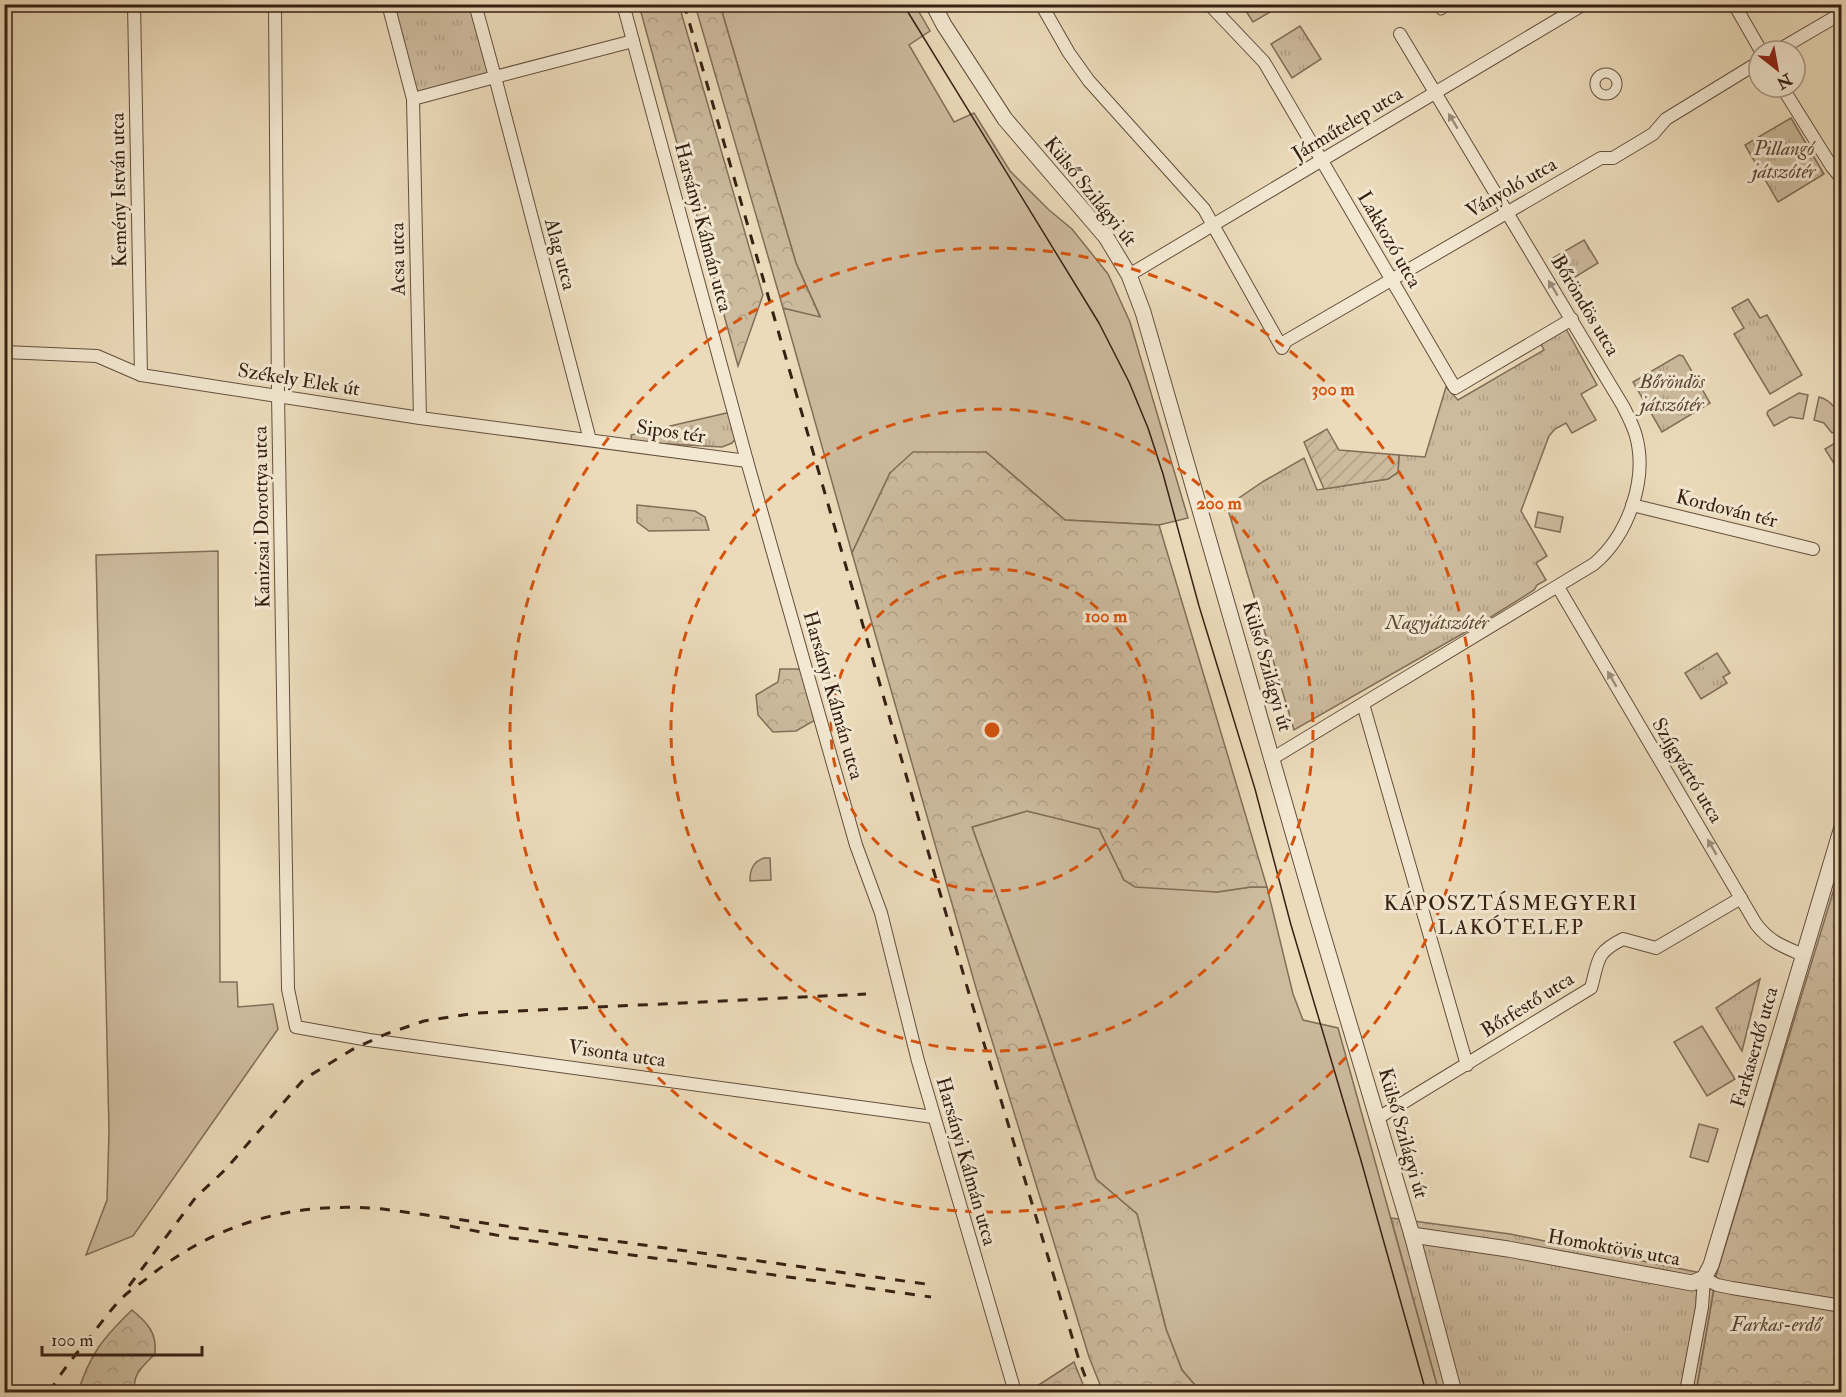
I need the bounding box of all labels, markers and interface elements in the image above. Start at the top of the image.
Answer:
north arrow [1747,39,1807,99]
text: N [1772,68,1796,94]
street label: Járműtelep utca [1287,80,1408,168]
street label: Kemény István utca [105,112,132,268]
one-way arrow [1447,113,1458,129]
street label: Külső Szilágyi út [1039,131,1143,252]
park label: Pillangó játszótér [1746,136,1817,184]
street label: Harsányi Kálmán utca [669,140,738,315]
street label: Ványoló utca [1461,151,1562,223]
street label: Lakkozó utca [1352,186,1428,293]
street label: Alag utca [539,215,582,293]
street label: Acsa utca [384,221,411,297]
street label: Bőröndös utca [1546,250,1626,361]
one-way arrow [1548,280,1559,296]
street label: Székely Elek út [236,358,362,402]
park label: Bőröndös játszótér [1634,369,1705,417]
text: 300 m [1311,378,1356,401]
street label: Sipos tér [635,414,708,450]
street label: Kanizsai Dorottya utca [247,425,276,608]
street label: Kordován tér [1674,484,1781,533]
text: 200 m [1196,492,1243,515]
street label: Külső Szilágyi út [1237,598,1298,735]
text: 100 m [1085,605,1128,628]
street label: Harsányi Kálmán utca [798,608,870,783]
park label: Nagyjátszótér [1384,610,1490,635]
one-way arrow [1608,671,1618,688]
street label: Szíjgyártó utca [1646,713,1729,828]
centre of rings [982,720,1002,740]
one-way arrow [1706,839,1717,855]
district label: KÁPOSZTÁSMEGYERI LAKÓTELEP [1383,890,1639,941]
street label: Bőrfestő utca [1476,966,1579,1043]
street label: Farkaserdő utca [1725,983,1784,1110]
street label: Visonta utca [567,1034,668,1073]
street label: Külső Szilágyi út [1373,1065,1434,1202]
street label: Harsányi Kálmán utca [931,1074,1003,1249]
street label: Homoktövis utca [1546,1224,1683,1272]
park label: Farkas-erdő [1730,1312,1824,1337]
scale bar [42,1319,202,1357]
text: 100 m [51,1329,94,1352]

